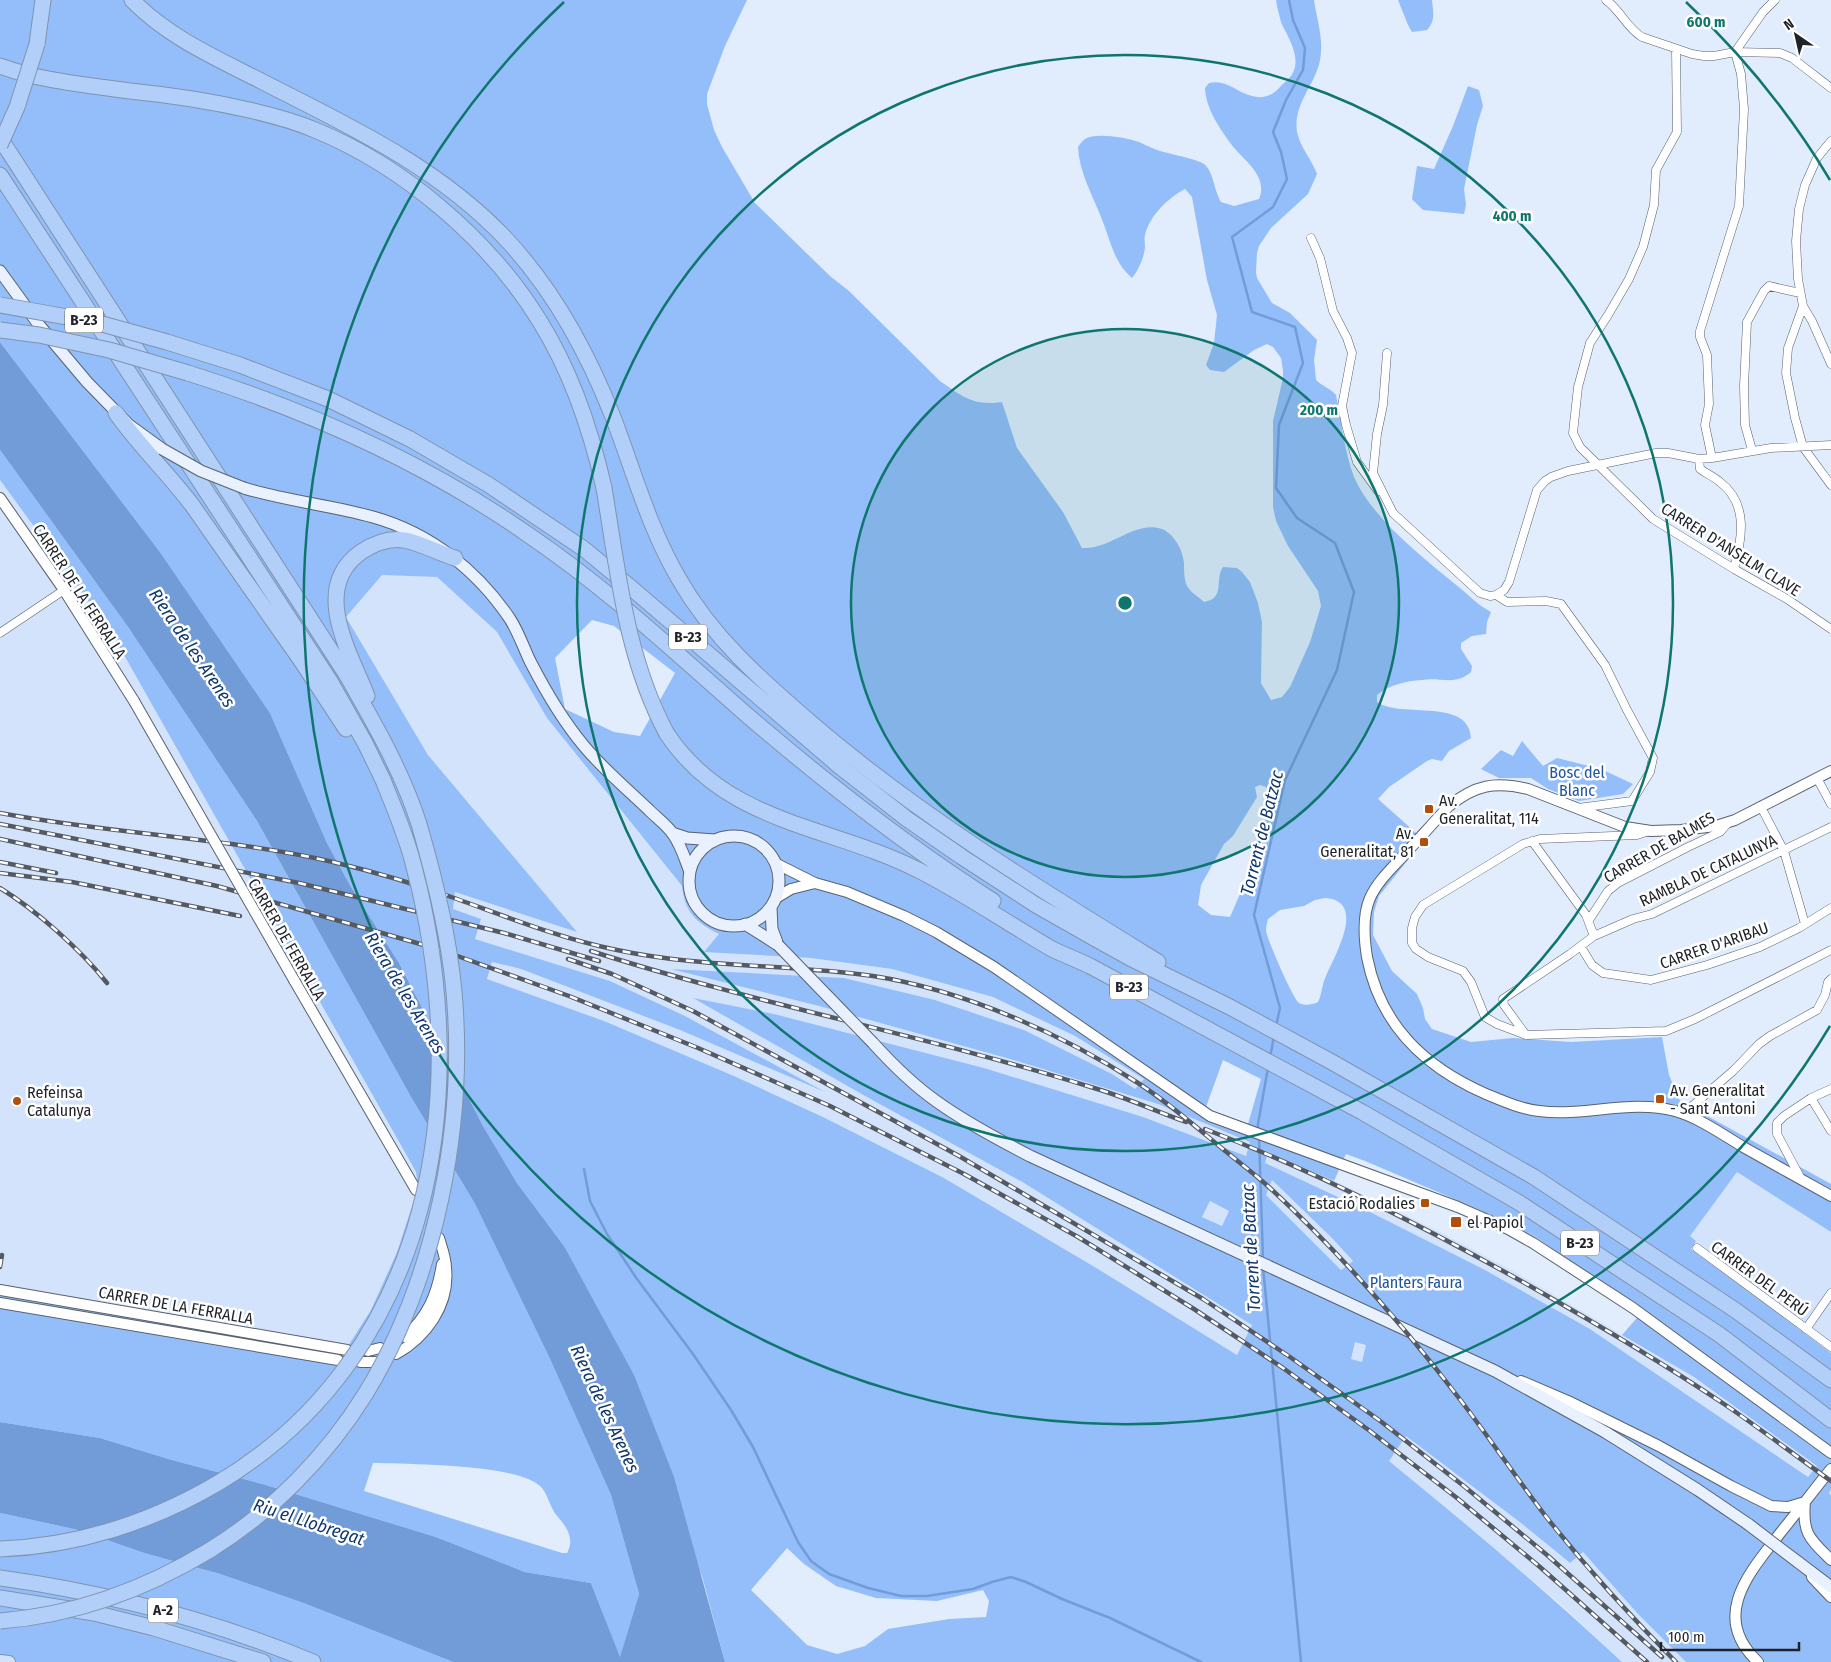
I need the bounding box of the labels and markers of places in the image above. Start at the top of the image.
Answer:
centre of rings [1116,594,1134,612]
place label: Av. Generalitat, 114 [1439,791,1539,828]
marker: Av. Generalitat, 114 [1423,803,1435,815]
place label: Av. Generalitat, 81 [1320,824,1414,861]
marker: Av. Generalitat, 81 [1418,836,1430,848]
place label: Av. Generalitat - Sant Antoni [1670,1081,1765,1118]
place label: Refeinsa Catalunya [27,1083,91,1120]
marker: Av. Generalitat - Sant Antoni [1654,1093,1666,1105]
marker: Refeinsa Catalunya [11,1095,23,1107]
place label: Estació Rodalies [1309,1194,1415,1213]
marker: Estació Rodalies [1419,1197,1431,1209]
place label: el Papiol [1467,1213,1523,1232]
marker: el Papiol [1449,1215,1463,1229]

